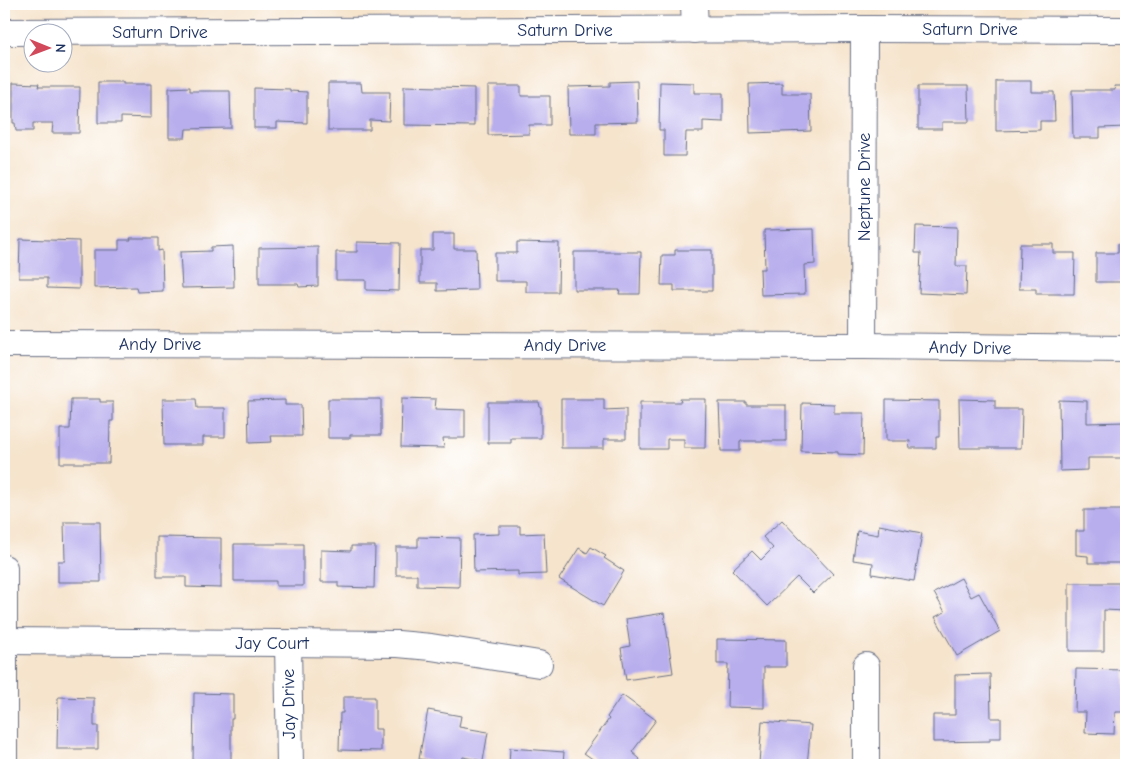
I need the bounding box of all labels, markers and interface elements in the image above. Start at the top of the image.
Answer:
street label: Saturn Drive [922,19,1018,40]
street label: Saturn Drive [517,20,613,41]
north arrow [22,22,72,72]
street label: Saturn Drive [112,22,208,43]
text: N [52,44,69,53]
street label: Neptune Drive [854,133,875,241]
street label: Andy Drive [119,334,201,355]
street label: Andy Drive [524,335,606,356]
street label: Andy Drive [928,337,1012,359]
street label: Jay Court [235,633,310,654]
street label: Jay Drive [278,669,300,739]

